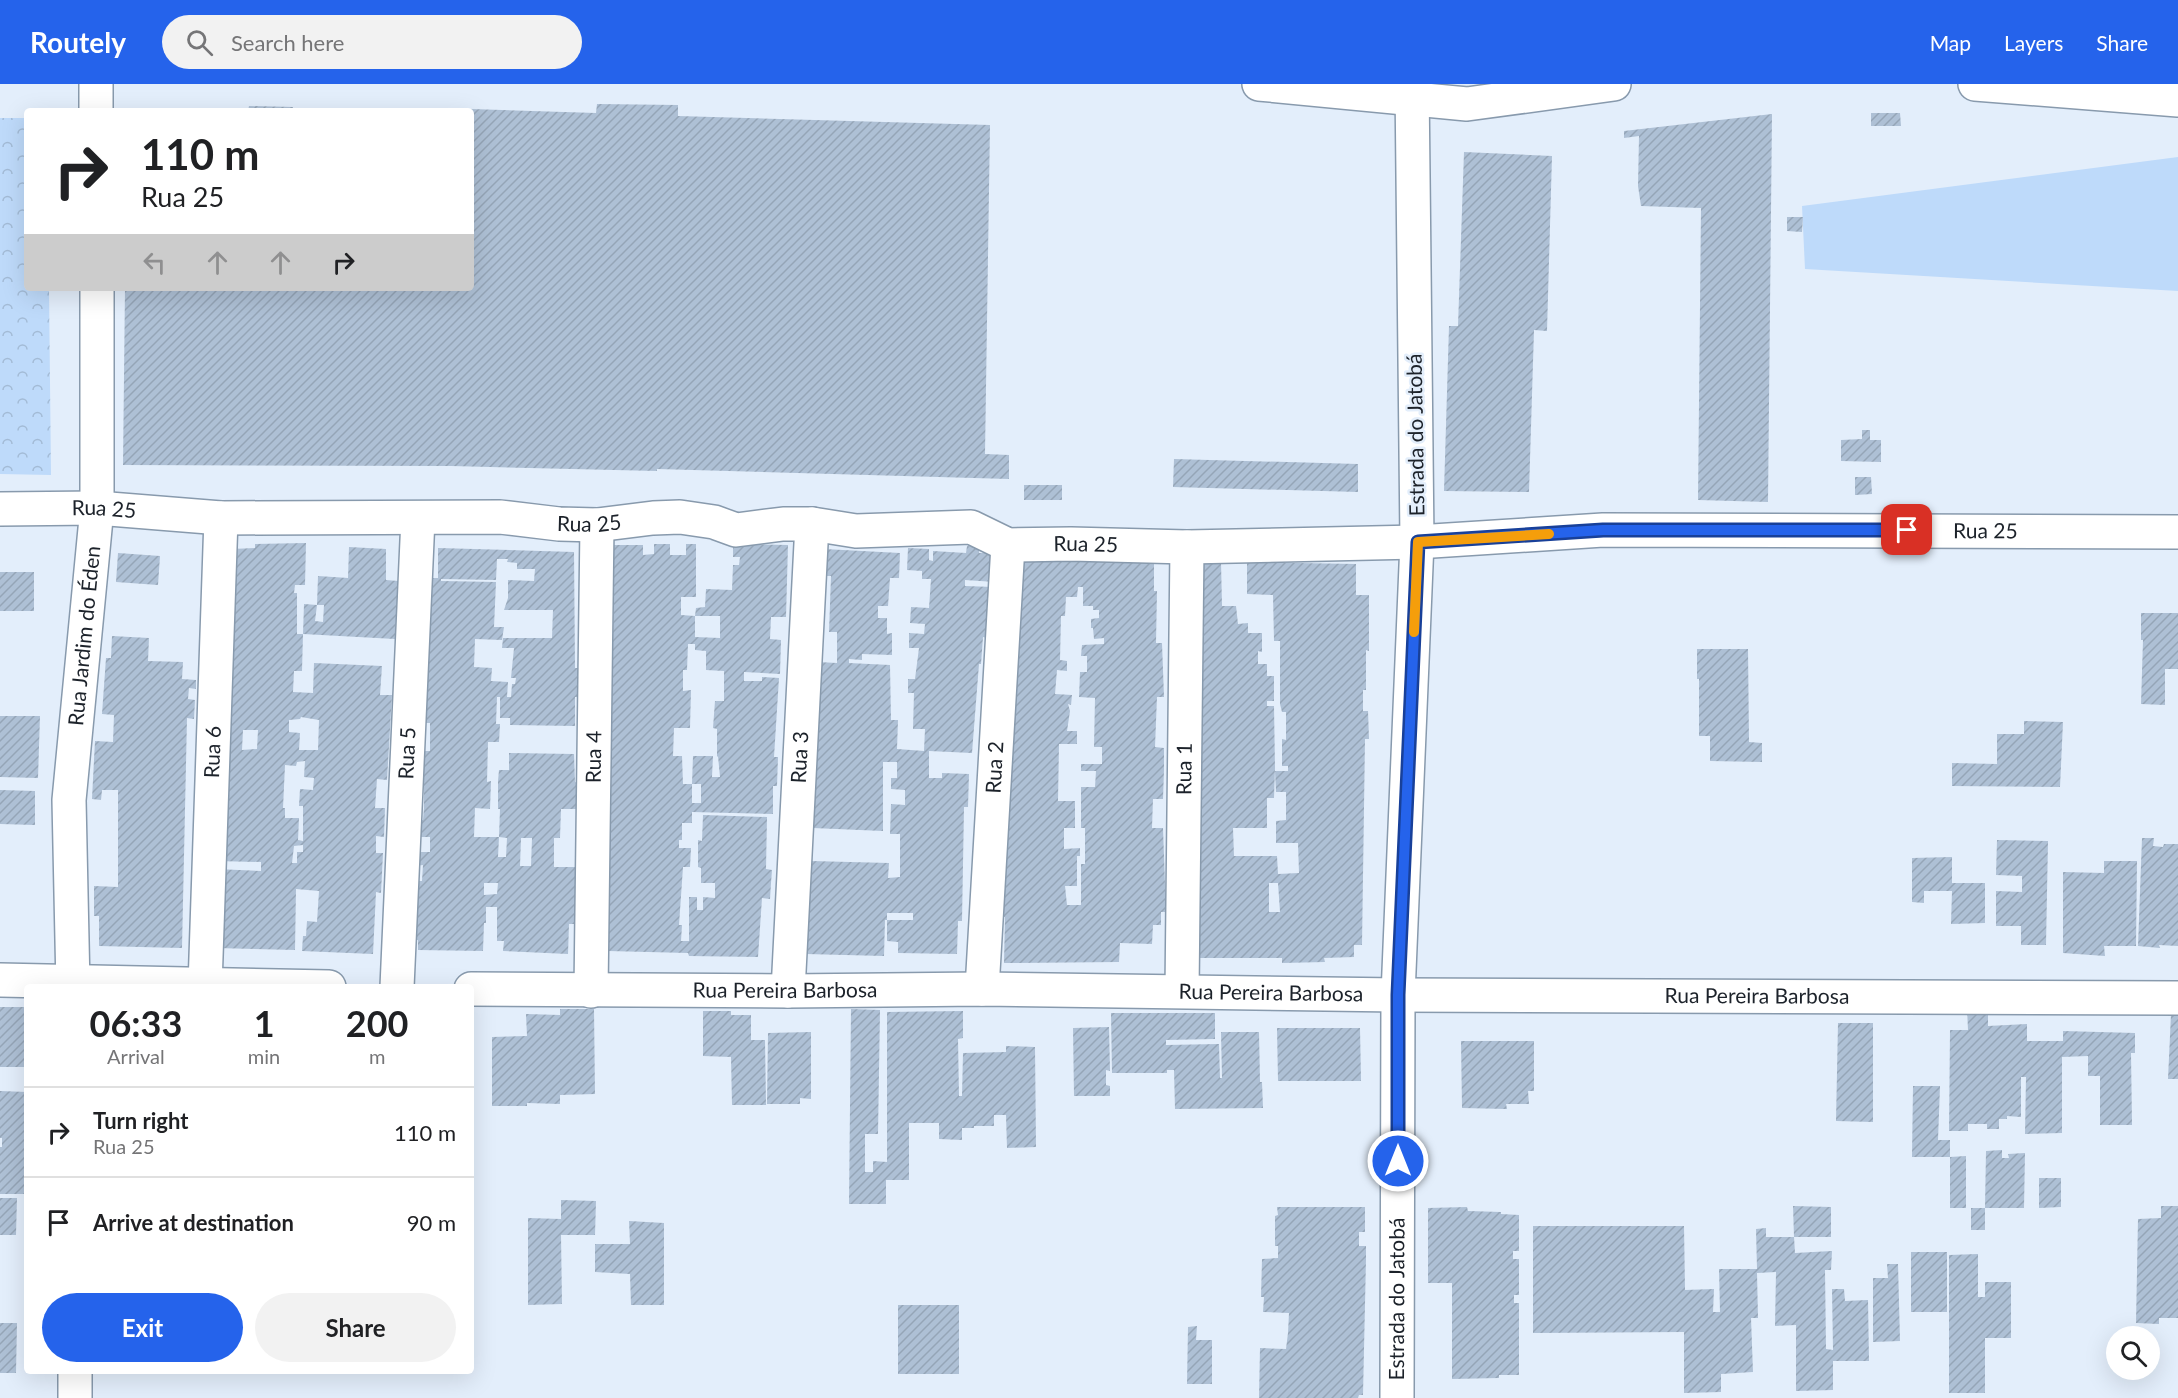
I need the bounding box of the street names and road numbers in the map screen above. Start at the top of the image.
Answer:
street label: Estrada do Jatobá [1401,353,1428,517]
street label: Rua 25 [72,494,137,522]
street label: Rua 25 [557,508,623,536]
street label: Rua 25 [1953,517,2018,542]
street label: Rua 25 [1053,530,1118,556]
street label: Rua Jardim do Éden [62,545,104,727]
street label: Rua 6 [198,725,225,779]
street label: Rua 5 [392,726,420,780]
street label: Rua 3 [785,730,812,784]
street label: Rua 4 [580,731,605,783]
street label: Rua 2 [979,740,1007,794]
street label: Rua 1 [1170,743,1196,795]
street label: Rua Pereira Barbosa [693,976,878,1002]
street label: Rua Pereira Barbosa [1178,978,1364,1005]
street label: Rua Pereira Barbosa [1664,982,1849,1008]
street label: Estrada do Jatobá [1383,1217,1408,1381]

